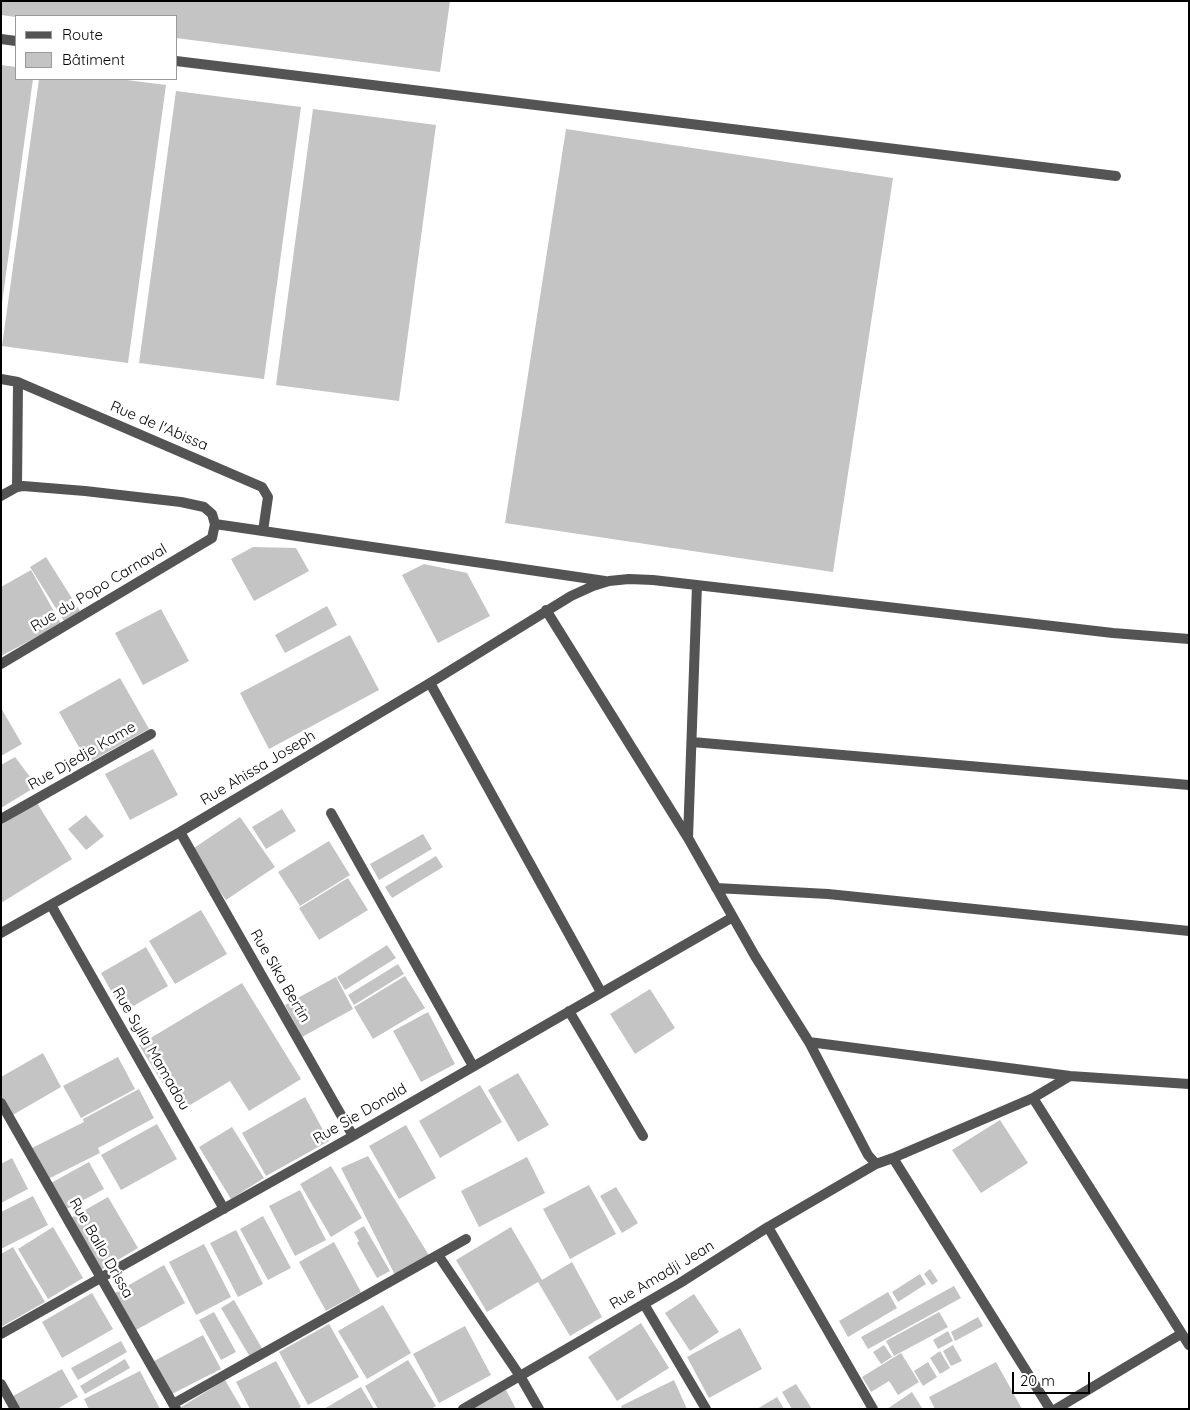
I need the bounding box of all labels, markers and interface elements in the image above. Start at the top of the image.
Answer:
legend [15,15,178,80]
text: Route [62,25,103,44]
text: Bâtiment [62,50,125,69]
street label: Rue de l'Abissa [107,397,211,455]
street label: Rue du Popo Carnaval [28,540,170,636]
street label: Rue Djedje Kame [25,718,139,794]
street label: Rue Ahissa Joseph [197,727,319,809]
street label: Rue Sika Bertin [246,926,314,1026]
street label: Rue Sylla Mamadou [108,984,194,1114]
street label: Rue Sie Donald [310,1080,410,1148]
street label: Rue Ballo Drissa [65,1195,137,1301]
street label: Rue Amadji Jean [606,1237,718,1313]
scale bar [1015,1362,1092,1394]
text: 20 m [1020,1371,1055,1390]

